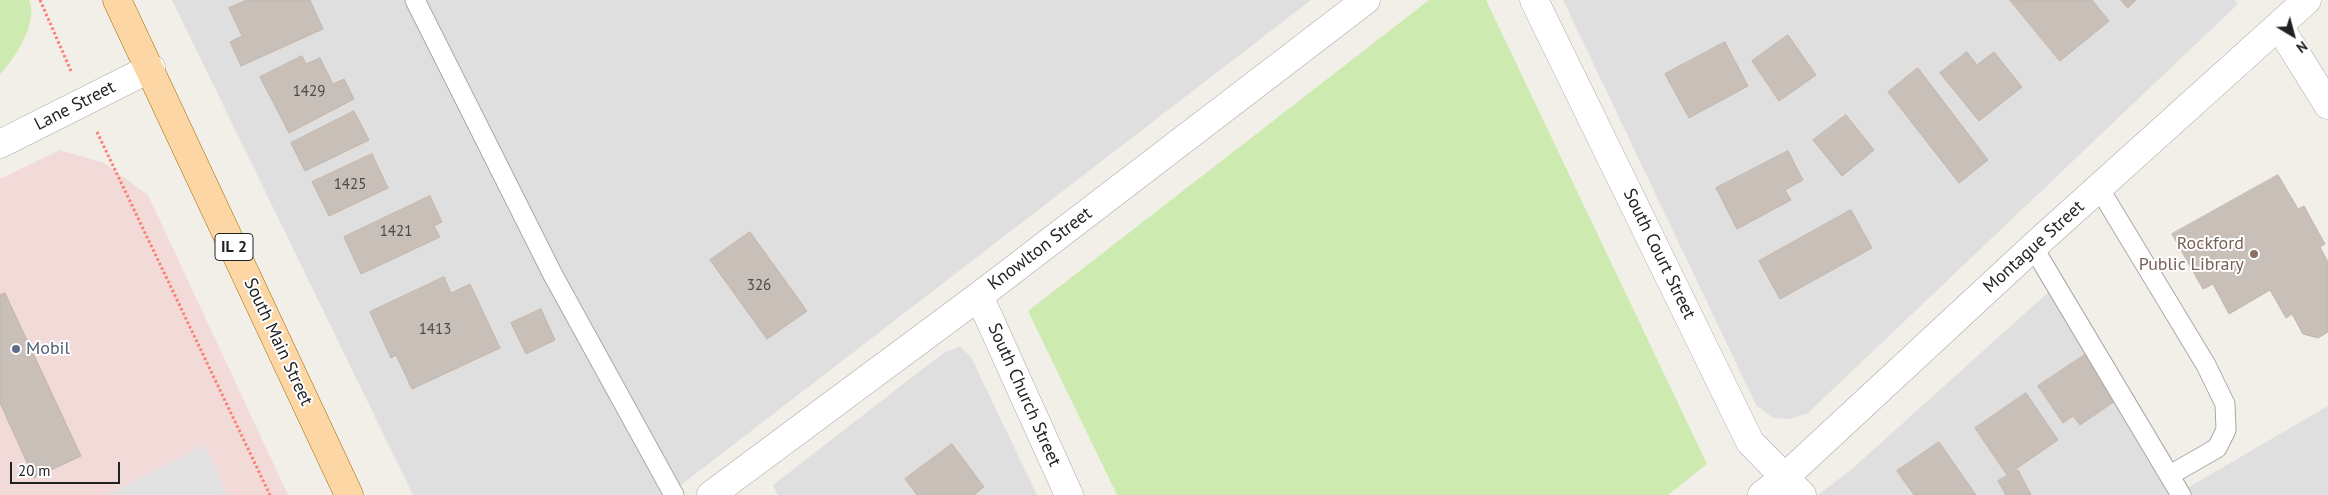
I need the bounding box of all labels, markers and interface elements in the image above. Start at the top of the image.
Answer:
north arrow [2268,10,2318,60]
text: N [2293,37,2311,57]
street label: Lane Street [31,76,119,136]
house number: 1429 [293,83,325,101]
house number: 1425 [334,176,366,194]
street label: South Court Street [1618,185,1700,323]
street label: Montague Street [1979,196,2089,298]
street label: Knowlton Street [984,203,1096,295]
house number: 1421 [380,223,412,241]
road number: IL 2 [215,233,253,260]
place label: Rockford Public Library [2139,233,2244,276]
marker: Rockford Public Library [2248,248,2260,260]
street label: South Main Street [239,275,317,409]
house number: 326 [747,277,771,295]
street label: South Church Street [983,320,1065,470]
house number: 1413 [419,321,451,339]
place label: Mobil [26,338,70,360]
marker: Mobil [10,343,22,355]
scale bar [12,452,122,484]
text: 20 m [18,461,51,480]

